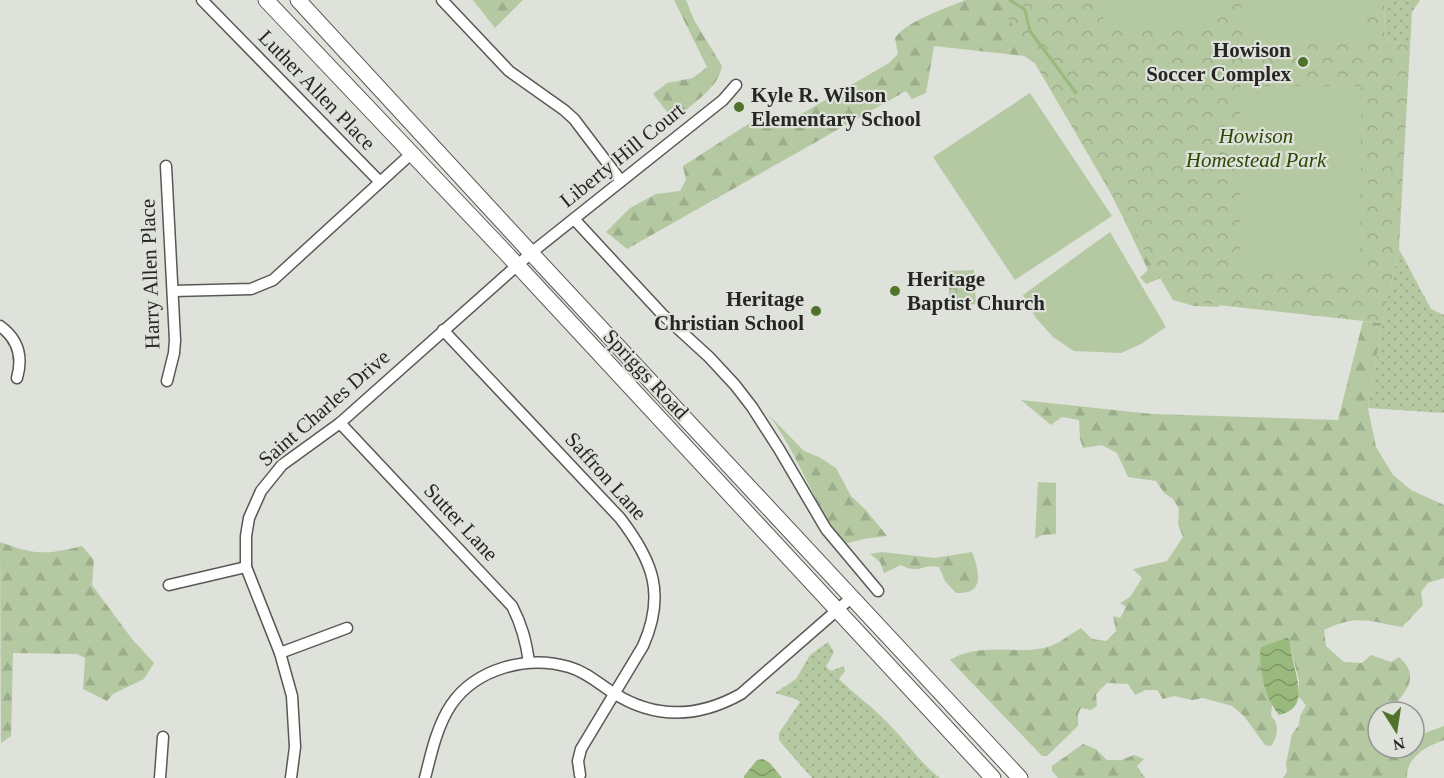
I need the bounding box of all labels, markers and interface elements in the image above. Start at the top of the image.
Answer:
street label: Luther Allen Place [254,25,380,155]
place label: Howison Soccer Complex [1146,38,1291,86]
marker: Howison Soccer Complex [1296,55,1310,69]
place label: Kyle R. Wilson Elementary School [751,83,921,131]
street label: Liberty Hill Court [555,97,689,212]
marker: Kyle R. Wilson Elementary School [732,100,746,114]
park label: Howison Homestead Park [1185,124,1327,172]
street label: Harry Allen Place [135,198,165,350]
place label: Heritage Baptist Church [907,267,1045,315]
marker: Heritage Baptist Church [888,284,902,298]
place label: Heritage Christian School [654,287,804,335]
marker: Heritage Christian School [809,304,823,318]
street label: Spriggs Road [598,324,694,424]
street label: Saint Charles Drive [254,345,394,471]
street label: Saffron Lane [560,427,652,525]
street label: Sutter Lane [419,478,503,566]
north arrow [1366,700,1426,760]
text: N [1391,735,1406,754]

